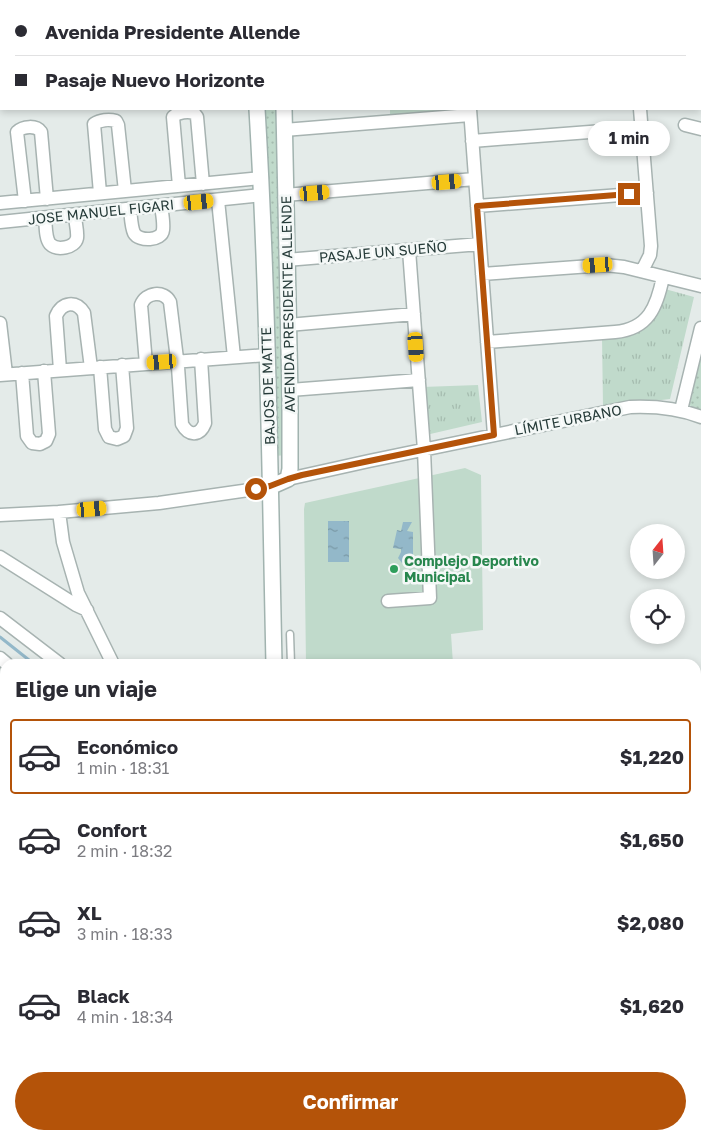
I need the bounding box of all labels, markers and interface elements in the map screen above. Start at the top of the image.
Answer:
text: Avenida Presidente Allende [45,20,300,43]
text: Pasaje Nuevo Horizonte [45,68,265,91]
callout: 1 min [588,121,670,156]
text: 1 min [609,128,649,148]
car [431,173,462,191]
route end [618,183,640,205]
car [299,184,330,202]
car [183,193,214,211]
street label: JOSE MANUEL FIGARI [27,195,175,228]
street label: AVENIDA PRESIDENTE ALLENDE [277,196,298,412]
street label: PASAJE UN SUEÑO [318,237,448,266]
car [582,256,613,274]
street label: BAJOS DE MATTE [257,327,278,445]
car [407,332,424,362]
car [146,353,177,371]
street label: LÍMITE URBANO [513,401,623,438]
route start [245,478,267,500]
car [76,500,107,518]
north arrow [630,524,685,579]
map controls [630,524,685,644]
place label: Complejo Deportivo Municipal [404,552,539,585]
marker: Complejo Deportivo Municipal [388,563,400,575]
button: locate [630,589,685,644]
text: Elige un viaje [15,675,157,702]
icon: car [17,734,62,779]
text: Económico [77,735,178,758]
text: $1,220 [620,745,684,768]
text: 1 min · 18:31 [77,758,169,778]
icon: car [17,817,62,862]
text: Confort [77,818,147,841]
text: $1,650 [619,828,684,851]
text: 2 min · 18:32 [77,841,172,861]
icon: car [17,900,62,945]
text: XL [77,901,102,924]
text: $2,080 [617,911,684,934]
text: 3 min · 18:33 [77,924,173,944]
icon: car [17,983,62,1028]
text: Black [77,984,130,1007]
text: $1,620 [619,994,684,1017]
text: 4 min · 18:34 [77,1007,173,1027]
button: Confirmar [15,1072,686,1130]

